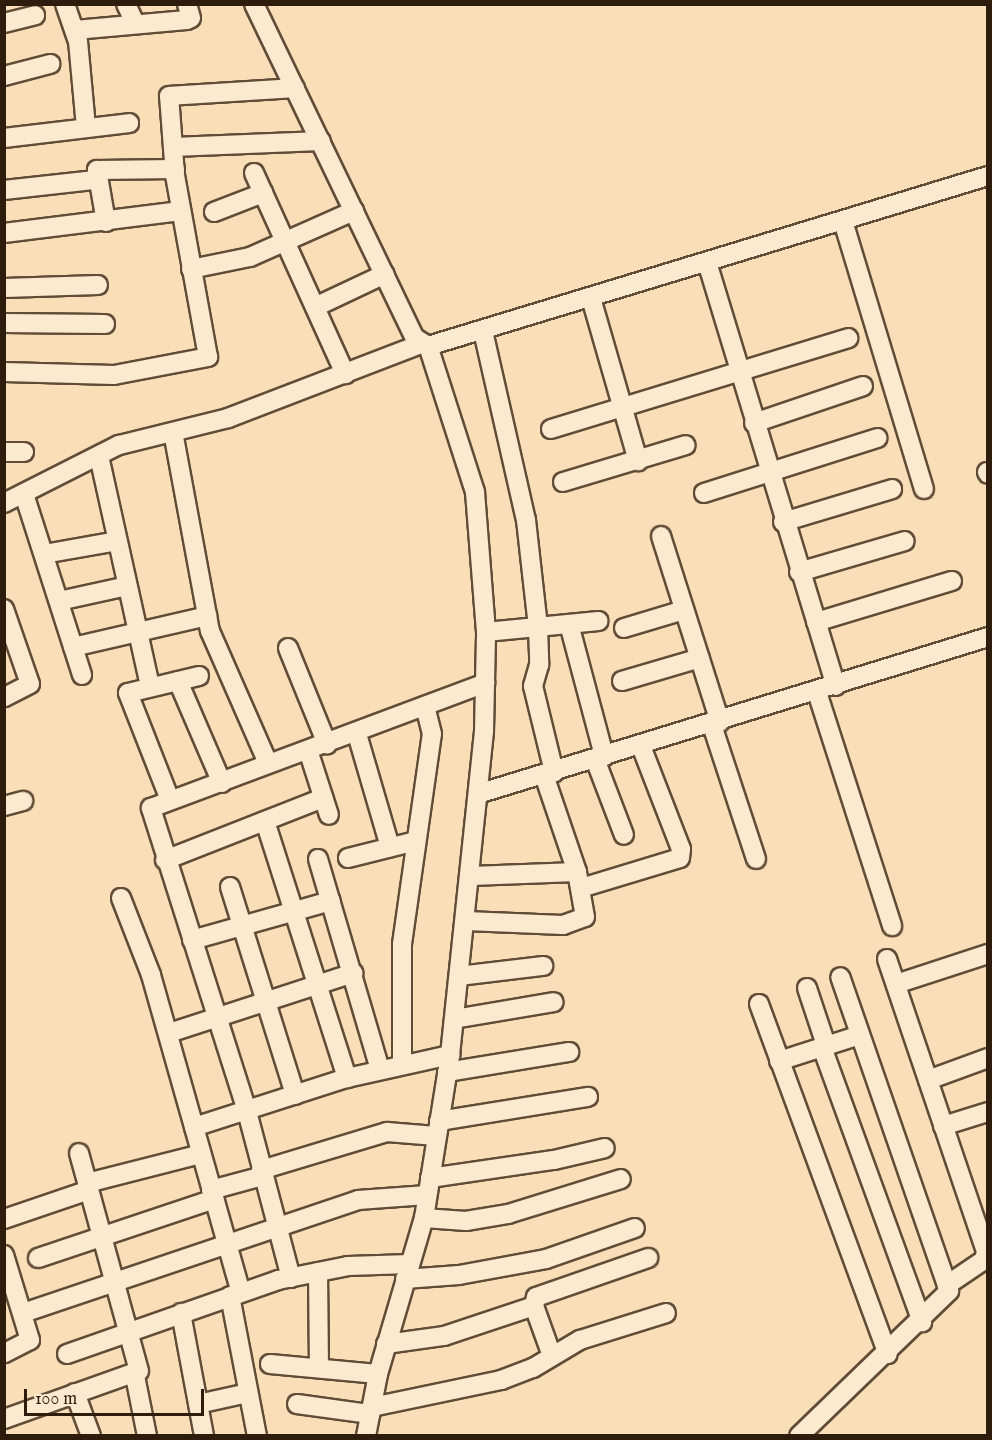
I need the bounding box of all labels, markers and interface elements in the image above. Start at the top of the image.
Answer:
scale bar [27,1377,207,1415]
text: 100 m [35,1388,77,1411]

